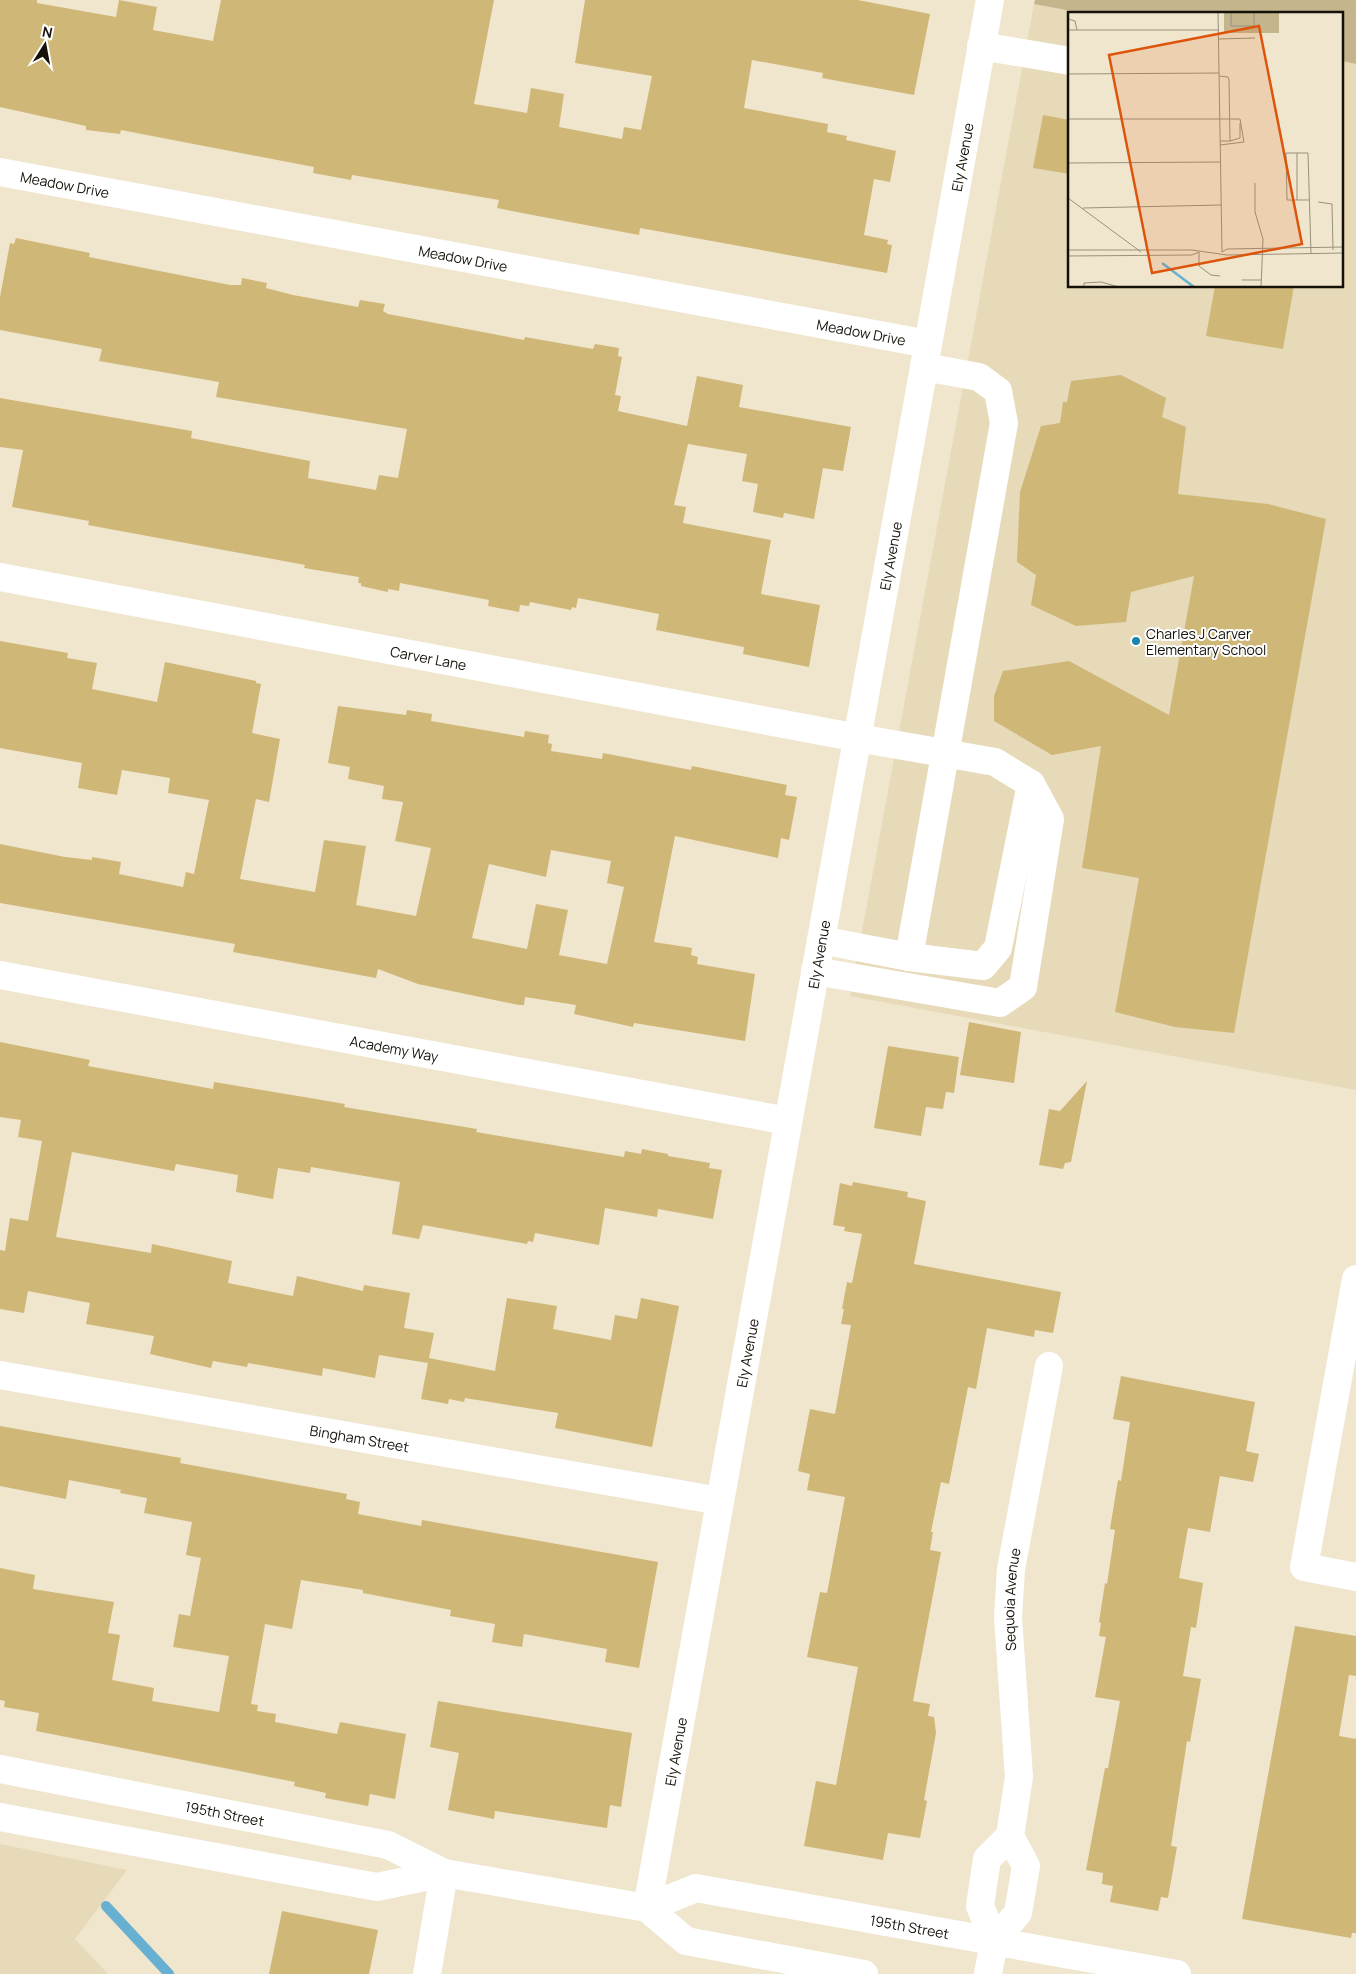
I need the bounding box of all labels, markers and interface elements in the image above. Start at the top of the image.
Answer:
inset map [1068,12,1344,288]
north arrow [20,20,70,70]
text: N [41,21,54,42]
street label: Ely Avenue [946,121,977,193]
street label: Meadow Drive [19,166,111,202]
street label: Meadow Drive [417,240,509,275]
street label: Meadow Drive [815,314,907,349]
street label: Ely Avenue [875,520,906,592]
place label: Charles J Carver Elementary School [1146,624,1266,659]
marker: Charles J Carver Elementary School [1130,635,1142,647]
street label: Carver Lane [389,641,468,674]
street label: Ely Avenue [803,918,834,990]
street label: Academy Way [348,1031,441,1066]
street label: Ely Avenue [731,1317,762,1389]
street label: Bingham Street [308,1420,411,1456]
street label: Sequoia Avenue [998,1546,1024,1652]
street label: Ely Avenue [660,1716,691,1787]
street label: 195th Street [184,1796,266,1830]
street label: 195th Street [869,1910,951,1943]

